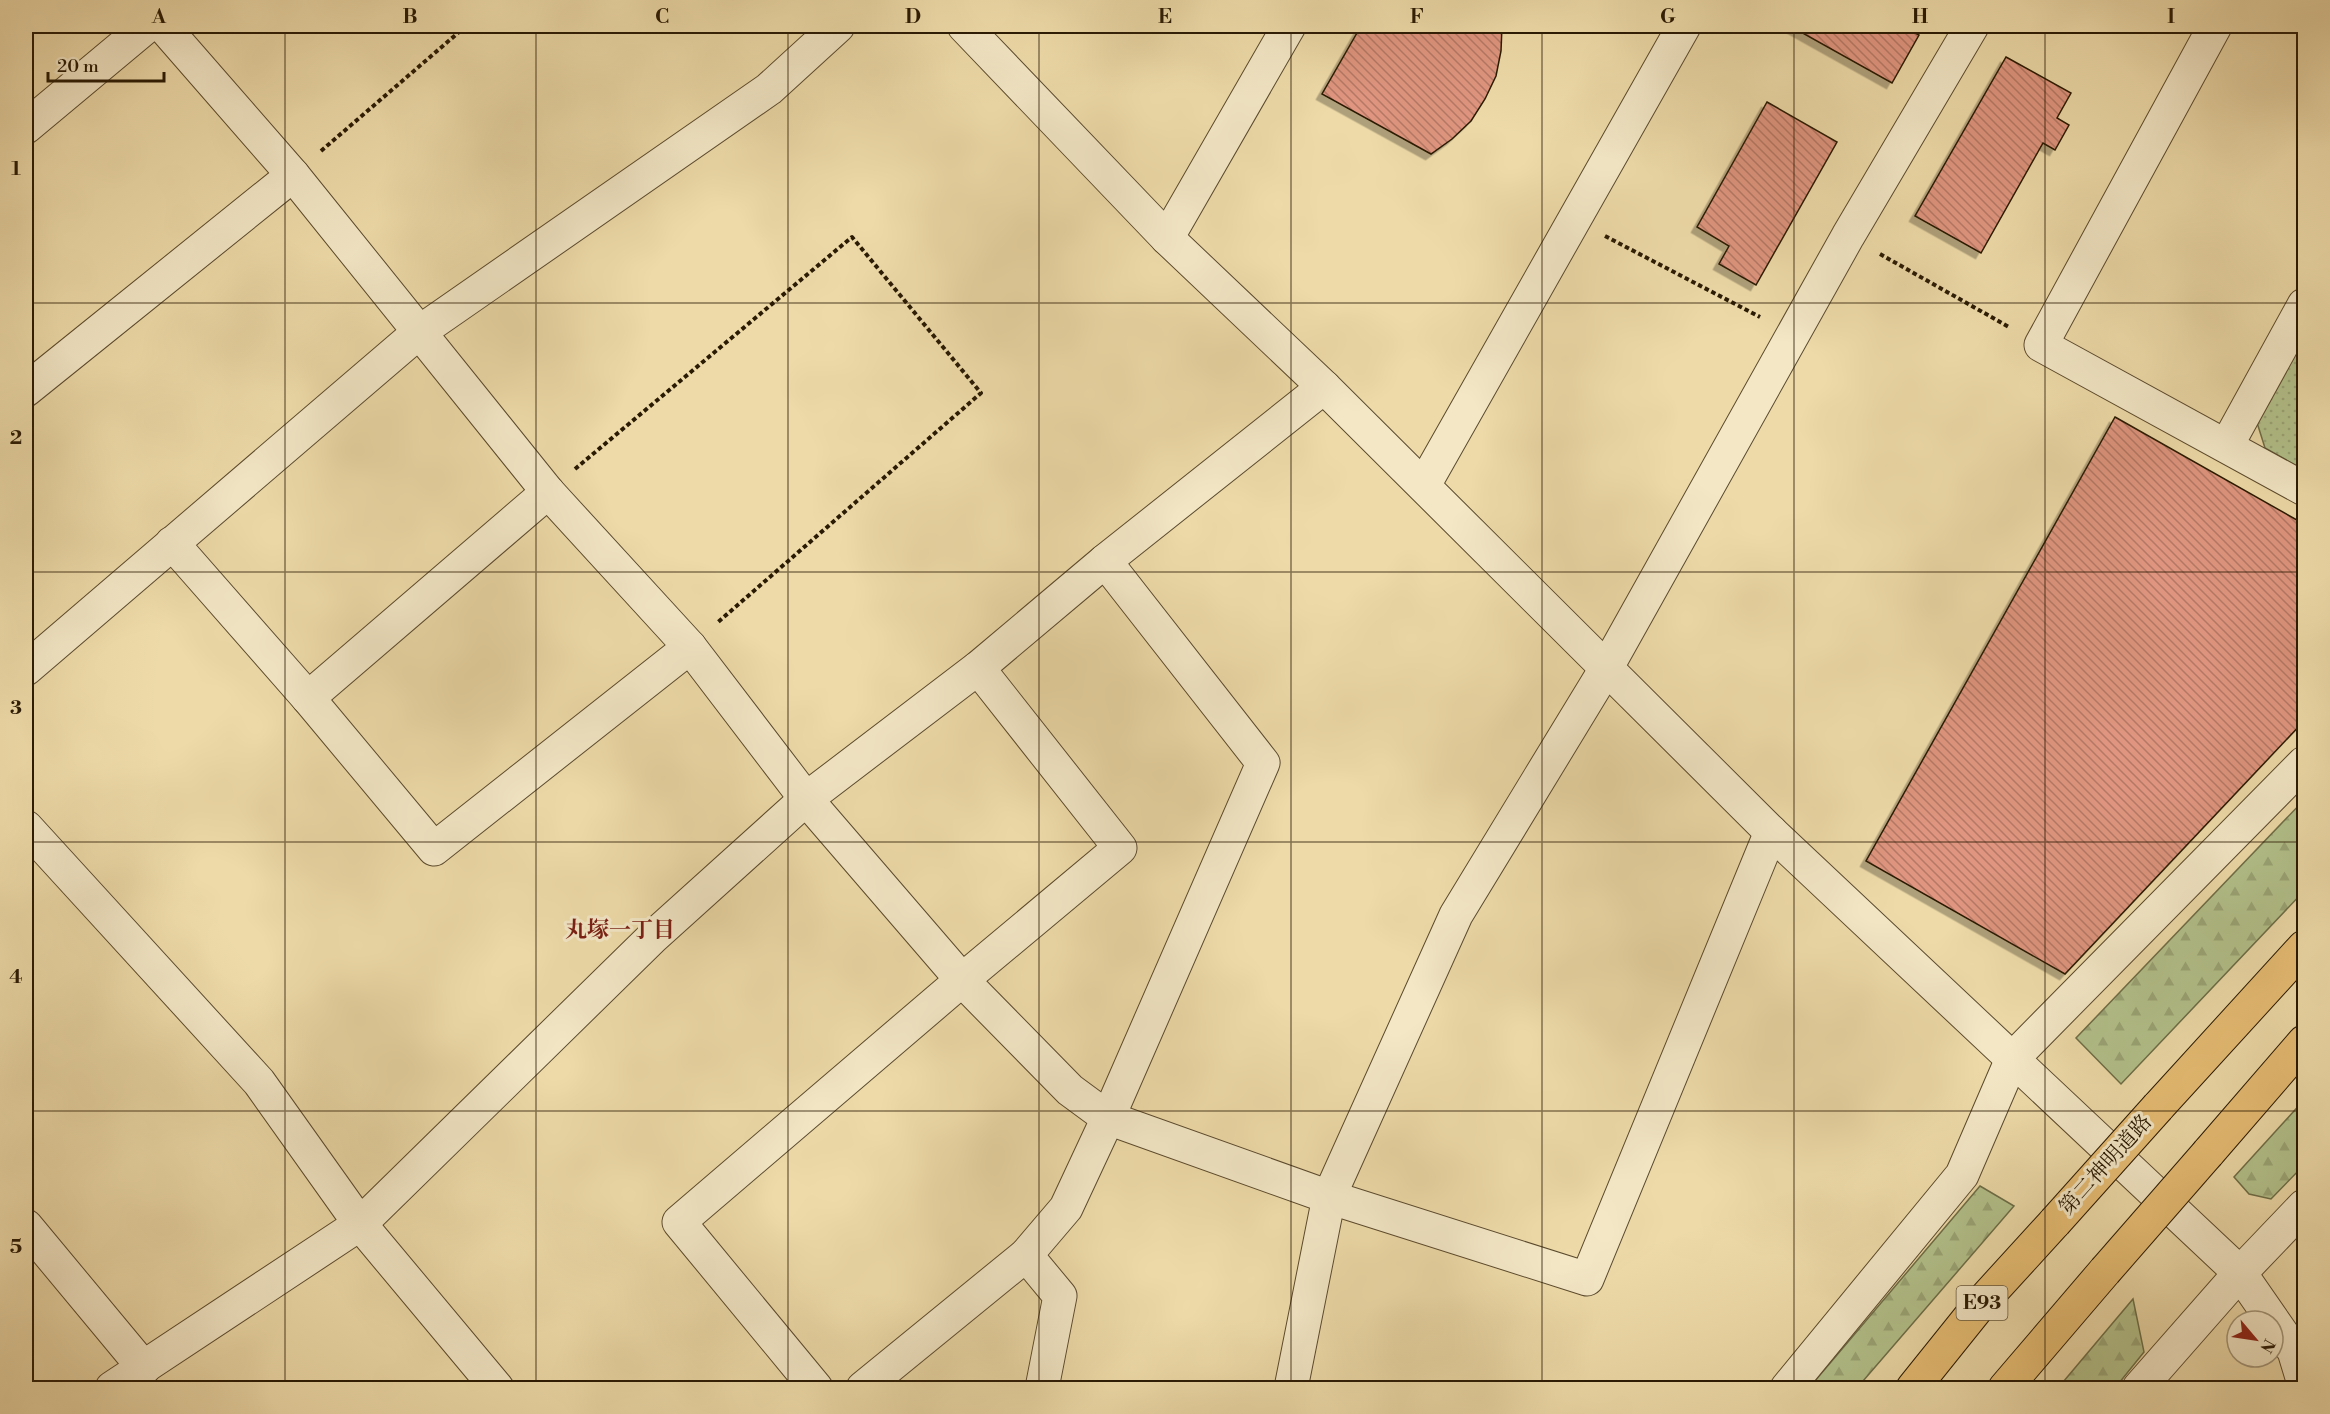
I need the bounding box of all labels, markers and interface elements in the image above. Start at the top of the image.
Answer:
text: A [151,5,167,30]
text: B [402,5,418,30]
text: C [655,5,669,30]
text: D [905,5,921,30]
text: E [1158,5,1172,30]
text: F [1410,5,1424,30]
text: G [1660,5,1676,30]
text: H [1912,5,1929,30]
text: I [2167,5,2175,30]
scale bar [48,45,164,83]
text: 20 m [57,55,99,78]
text: 1 [11,157,21,182]
text: 2 [10,426,22,451]
text: 3 [10,696,22,721]
district label: 丸塚一丁目 [565,917,675,944]
text: 4 [9,965,23,990]
street label: 第二神明道路 [2054,1109,2158,1221]
text: 5 [10,1235,22,1260]
road number: E93 [1956,1286,2008,1320]
north arrow [2225,1309,2285,1369]
text: N [2255,1335,2279,1356]

